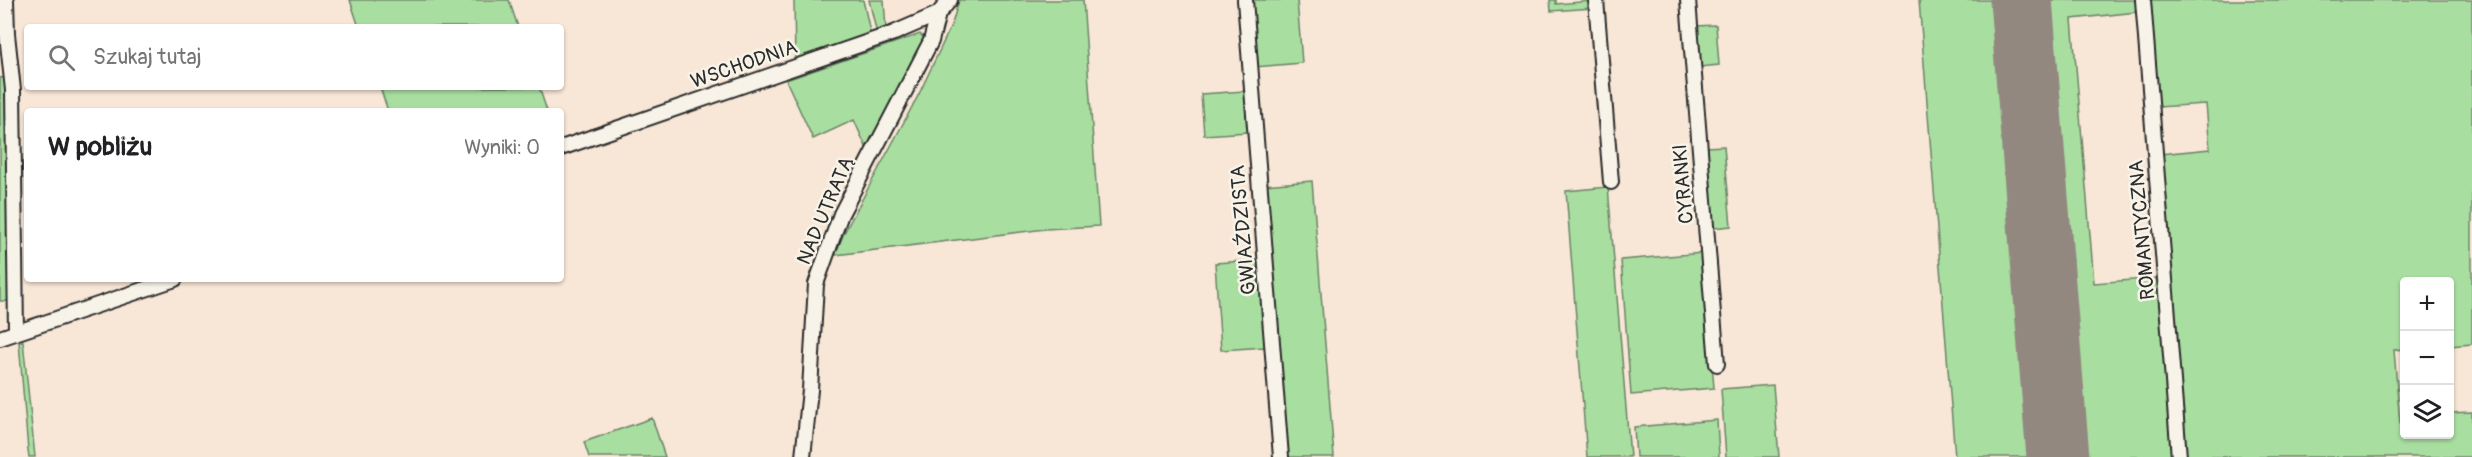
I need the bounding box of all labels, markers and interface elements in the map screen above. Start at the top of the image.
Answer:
search box [24,24,564,90]
street label: WSCHODNIA [687,34,801,94]
icon: search [45,41,78,74]
text: Szukaj tutaj [93,43,202,71]
text: W pobliżu [48,131,152,163]
text: Wyniki: 0 [464,135,540,160]
street label: CYRANKI [1667,143,1699,225]
street label: NAD UTRATĄ [791,153,859,268]
street label: ROMANTYCZNA [2123,159,2161,301]
street label: GWIAŹDZISTA [1225,164,1261,296]
map controls [2400,277,2454,439]
button: + [2400,277,2454,331]
button: − [2400,331,2454,385]
button: layers [2400,385,2454,439]

